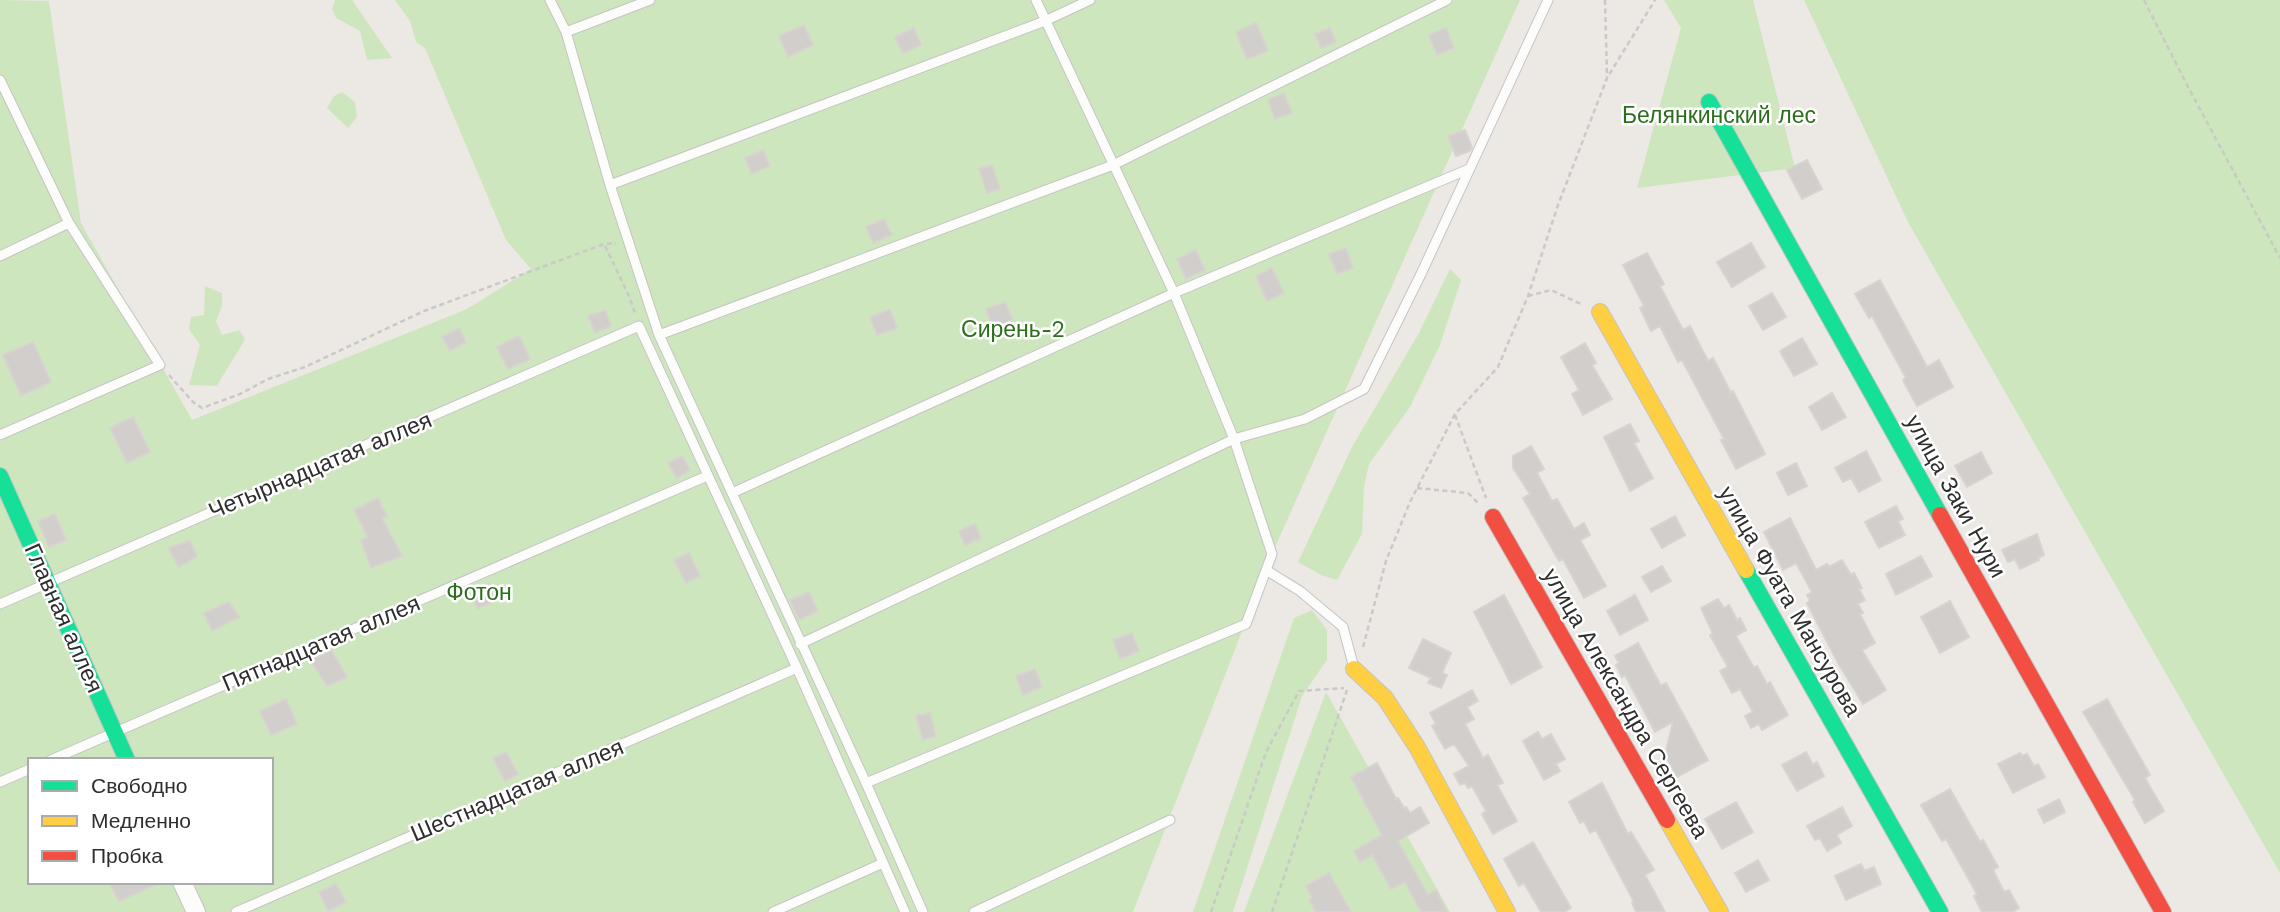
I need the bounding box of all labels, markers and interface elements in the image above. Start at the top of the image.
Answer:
park label: Белянкинский лес [1622,102,1816,129]
park label: Сирень-2 [961,316,1065,343]
street label: Четырнадцатая аллея [205,406,436,525]
street label: улица Заки Нури [1900,410,2011,582]
street label: улица Фуата Мансурова [1713,481,1867,721]
street label: Главная аллея [19,540,108,697]
street label: улица Александра Сергеева [1537,563,1714,843]
park label: Фотон [446,579,512,606]
street label: Пятнадцатая аллея [218,590,424,697]
street label: Шестнадцатая аллея [407,733,628,848]
legend [28,758,273,884]
text: Свободно [91,773,188,798]
text: Медленно [91,808,191,833]
text: Пробка [91,843,163,868]

